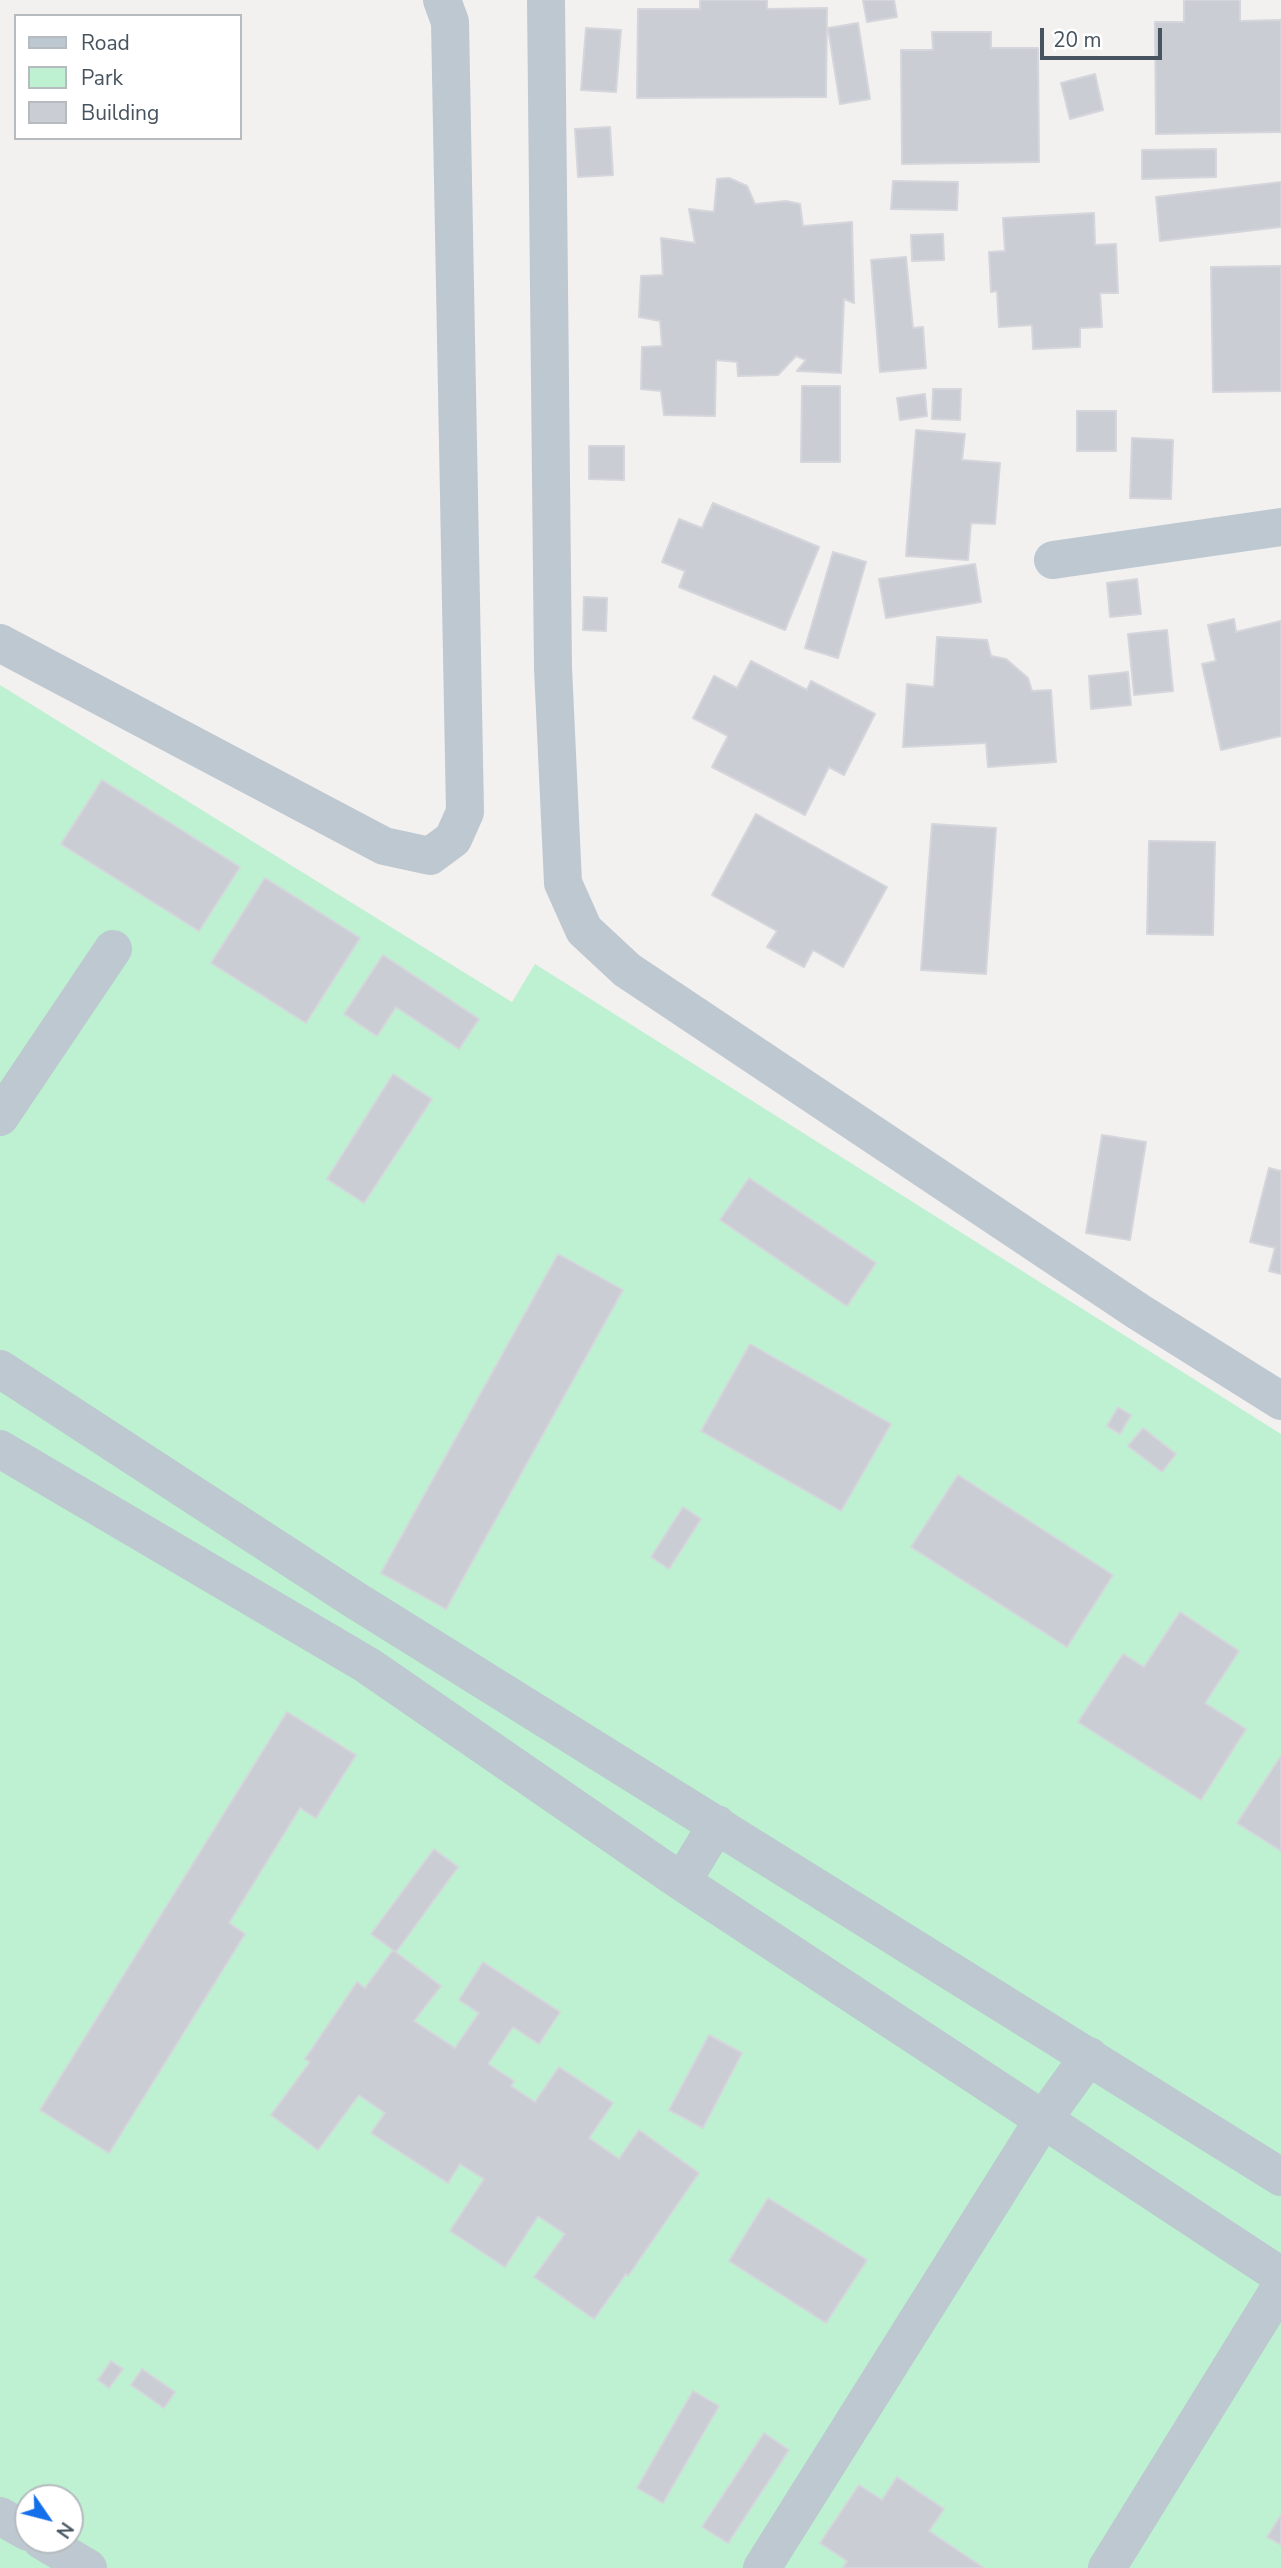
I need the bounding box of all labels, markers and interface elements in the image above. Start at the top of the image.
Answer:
legend [14,14,242,140]
scale bar [1043,14,1166,58]
text: 20 m [1053,26,1102,54]
text: Road [81,29,130,57]
text: Park [81,64,123,92]
text: Building [81,99,159,127]
north arrow [14,2484,84,2554]
text: N [50,2517,79,2543]

